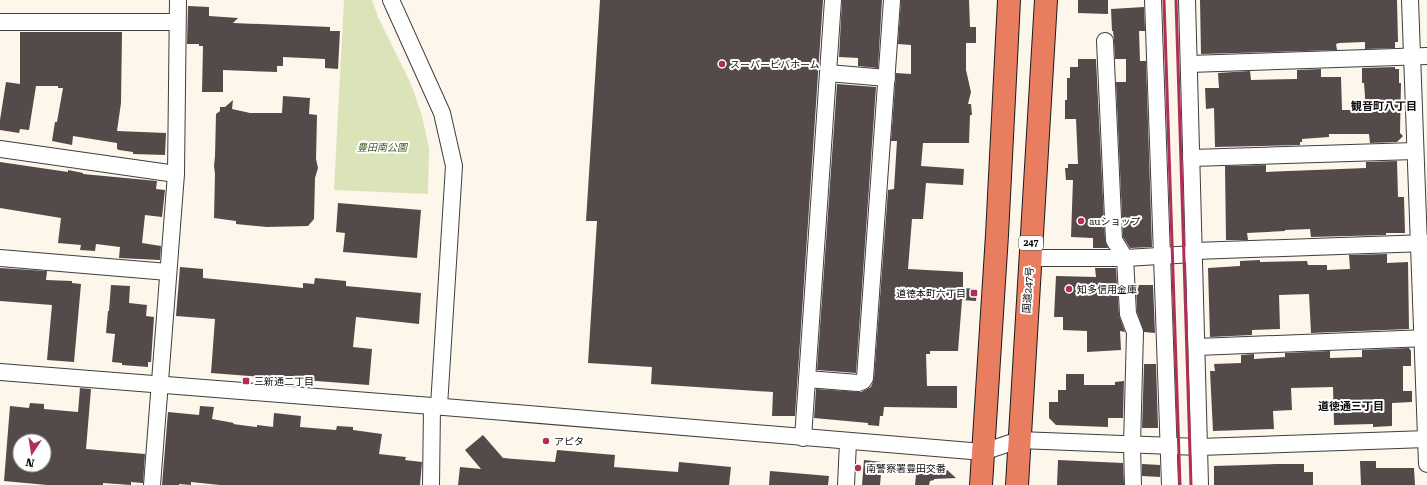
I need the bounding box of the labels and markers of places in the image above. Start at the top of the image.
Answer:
marker: スーパービバホーム [717,59,727,69]
place label: スーパービバホーム [730,59,820,70]
marker: auショップ [1076,216,1086,226]
place label: auショップ [1089,216,1141,227]
marker: 知多信用金庫 [1064,284,1074,294]
place label: 知多信用金庫 [1077,284,1137,295]
place label: 道徳本町六丁目 [896,288,966,299]
marker: 道徳本町六丁目 [969,288,979,298]
marker: 三新通二丁目 [241,376,251,386]
place label: 三新通二丁目 [254,376,314,387]
marker: アピタ [541,436,551,446]
place label: アピタ [554,436,584,447]
marker: 南警察署豊田交番 [853,463,863,473]
place label: 南警察署豊田交番 [866,463,946,474]

